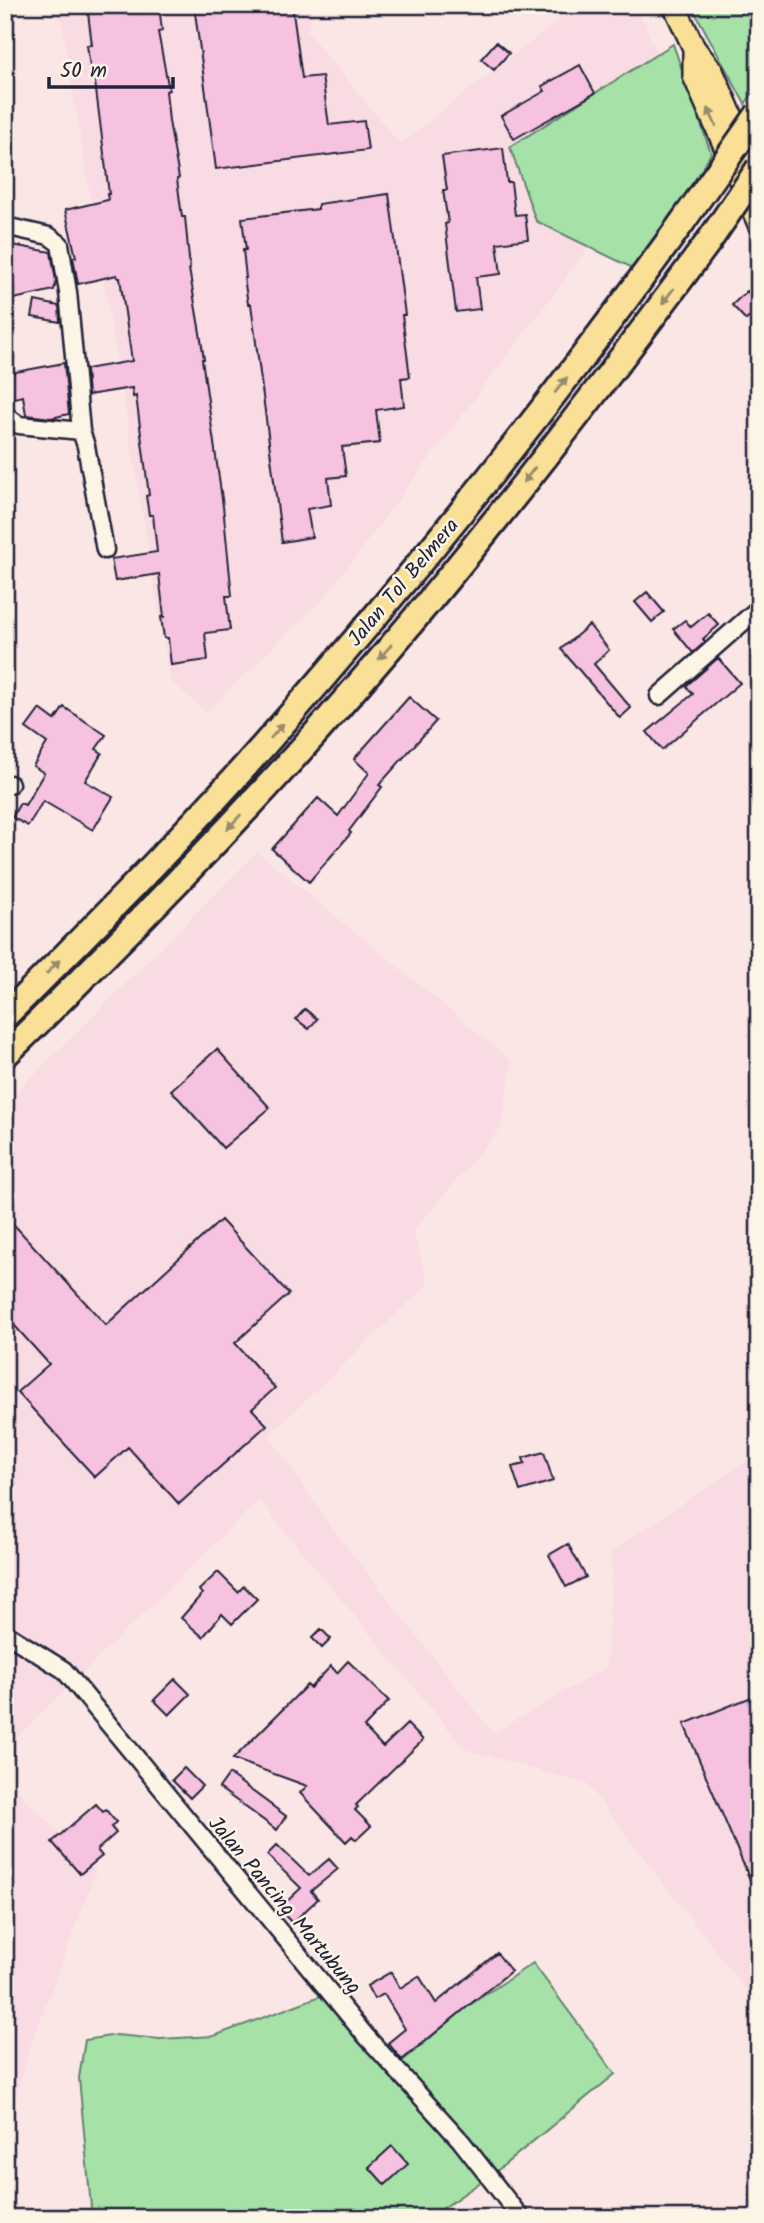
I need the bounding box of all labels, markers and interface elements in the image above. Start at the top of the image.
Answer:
scale bar [49,46,173,90]
text: 50 m [60,55,107,88]
one-way arrow [706,107,718,127]
one-way arrow [662,287,676,305]
one-way arrow [554,376,568,394]
one-way arrow [521,466,536,484]
street label: Jalan Tol Belmera [340,511,468,655]
one-way arrow [378,643,393,660]
one-way arrow [269,722,284,739]
one-way arrow [226,813,242,831]
one-way arrow [45,959,61,976]
street label: Jalan Pancing Martubung [199,1809,369,2003]

